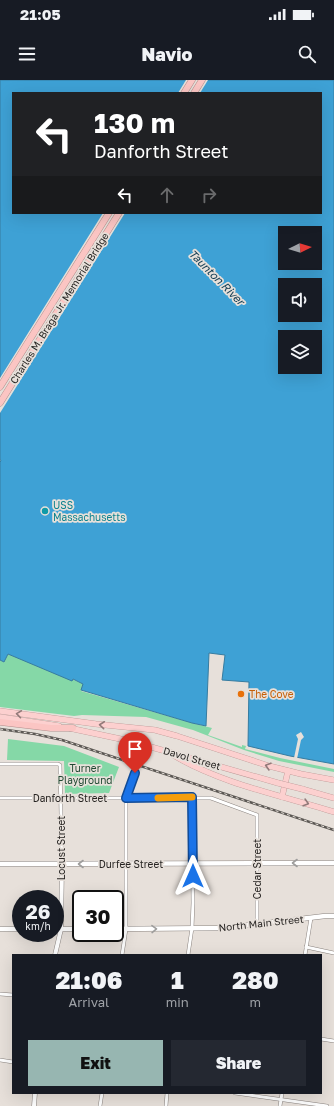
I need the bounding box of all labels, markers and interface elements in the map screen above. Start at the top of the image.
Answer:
text: 21:05 [20,5,61,23]
icon: menu [16,43,38,65]
text: Navio [142,43,192,65]
icon: search [296,43,318,65]
text: 130 m [94,106,175,139]
icon: left [28,108,80,160]
text: Danforth Street [94,140,228,162]
icon: left [114,184,136,206]
icon: ahead [156,184,178,206]
icon: right [198,184,220,206]
north arrow [278,226,322,270]
map controls [278,226,322,374]
street label: Charles M. Braga Jr. Memorial Bridge [7,230,111,386]
water label: Taunton River [187,247,249,309]
button: sound [278,278,322,322]
button: layers [278,330,322,374]
place label: USS Massachusetts [53,499,125,523]
marker: USS Massachusetts [40,506,50,516]
place label: The Cove [249,688,294,700]
marker: The Cove [236,689,246,699]
one-way arrow [16,710,22,719]
one-way arrow [99,721,105,730]
pin [118,732,152,773]
icon: arrive [124,738,146,760]
street label: Davol Street [162,744,222,772]
park label: Turner Playground [58,762,112,786]
one-way arrow [265,762,272,771]
street label: Danforth Street [33,792,107,804]
one-way arrow [303,799,310,807]
street label: Locust Street [55,816,67,880]
street label: Cedar Street [251,839,263,899]
position arrow [172,855,214,897]
street label: Durfee Street [99,858,163,870]
one-way arrow [292,859,298,867]
one-way arrow [78,860,84,868]
speed limit sign: 30 [72,890,124,942]
text: 26 [26,899,50,923]
street label: North Main Street [218,913,304,933]
text: km/h [25,920,51,932]
one-way arrow [151,925,157,933]
text: 21:06 [55,965,122,994]
text: 1 [171,965,184,994]
text: 280 [232,965,279,994]
text: Arrival [69,994,109,1010]
text: min [166,994,189,1010]
text: m [250,994,261,1010]
button: Exit [28,1040,163,1086]
button: Share [171,1040,306,1086]

